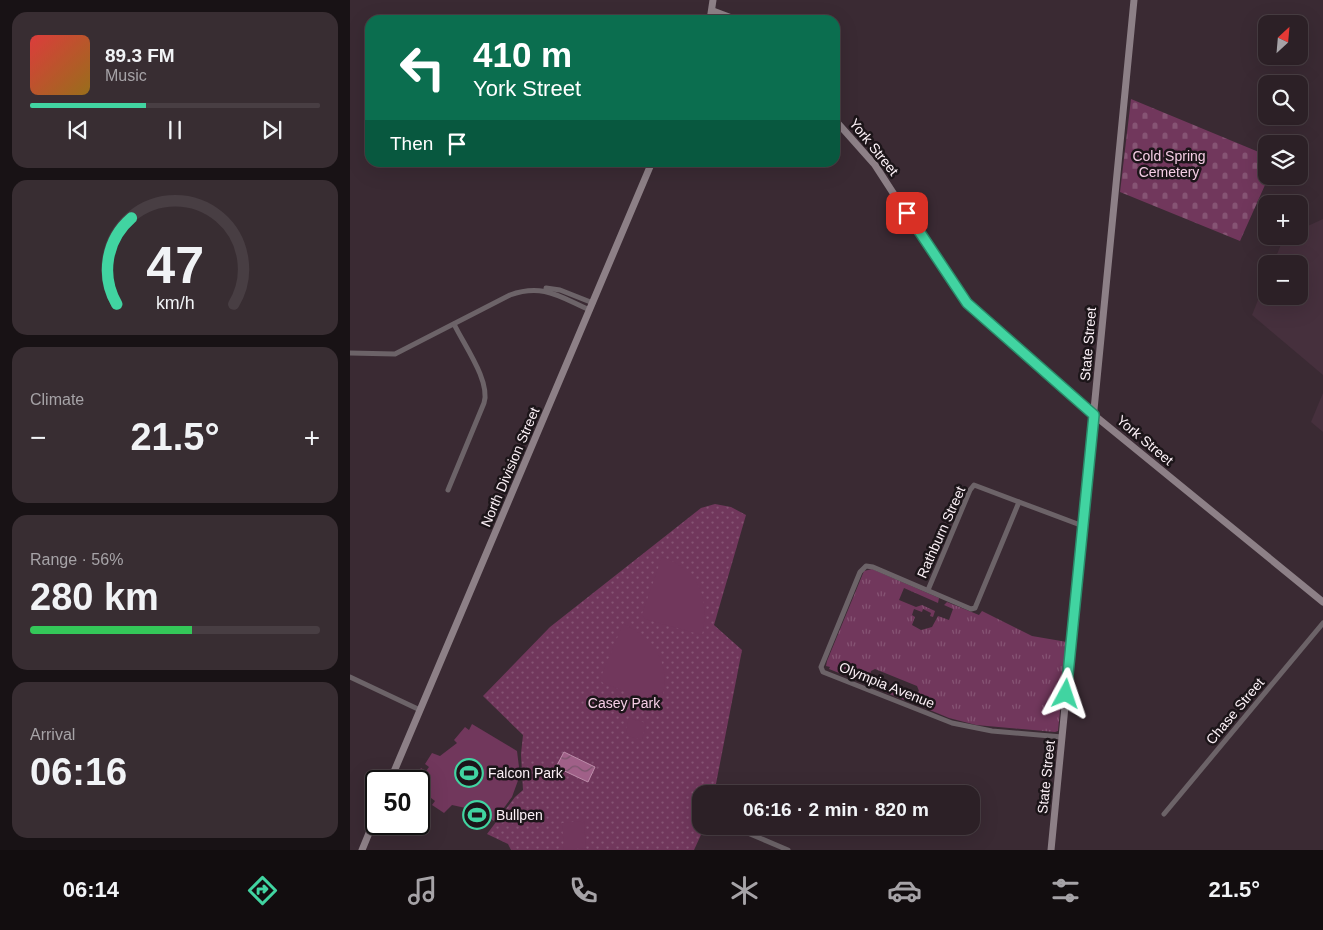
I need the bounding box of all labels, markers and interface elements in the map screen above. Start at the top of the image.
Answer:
north arrow [1258,15,1308,65]
map controls [1258,15,1308,305]
icon: left [390,35,455,100]
text: 410 m [473,35,572,74]
text: 89.3 FM [105,45,175,66]
text: Music [105,67,147,84]
button: search [1258,75,1308,125]
text: York Street [473,76,581,101]
street label: York Street [846,115,902,179]
icon: previous [64,116,92,144]
icon: pause [161,116,189,144]
icon: next [258,116,286,144]
icon: arrive [443,130,471,158]
text: Then [390,133,433,154]
button: layers [1258,135,1308,185]
park label: Cold Spring Cemetery [1132,148,1206,180]
pin [886,192,928,234]
button: + [1258,195,1308,245]
icon: arrive [893,199,921,227]
text: 47 [146,236,204,294]
button: − [1258,255,1308,305]
text: km/h [156,293,194,313]
street label: State Street [1077,306,1099,382]
text: Climate [30,391,84,408]
street label: North Division Street [478,405,542,529]
street label: York Street [1114,412,1177,468]
text: 21.5° [130,416,220,458]
text: − [30,422,46,453]
text: + [304,422,320,453]
street label: Rathburn Street [914,484,968,580]
text: Range · 56% [30,551,123,568]
text: 280 km [30,576,159,618]
street label: Olympia Avenue [837,659,937,712]
position arrow [1039,667,1091,719]
street label: Chase Street [1203,674,1267,747]
park label: Casey Park [588,695,661,711]
text: Arrival [30,726,75,743]
street label: State Street [1034,739,1058,815]
text: 06:16 [30,751,127,793]
sports icon: Falcon Park [454,758,484,788]
place label: Falcon Park [488,765,564,781]
speed limit sign: 50 [365,770,430,835]
text: 06:16 · 2 min · 820 m [743,799,929,820]
sports icon: Bullpen [462,800,492,830]
place label: Bullpen [496,807,543,823]
icon: directions [245,873,280,908]
icon: music [405,873,440,908]
icon: phone [566,873,601,908]
icon: climate [727,873,762,908]
icon: car [887,873,922,908]
icon: filters [1048,873,1083,908]
text: 06:14 [63,877,119,902]
text: 21.5° [1208,877,1260,902]

